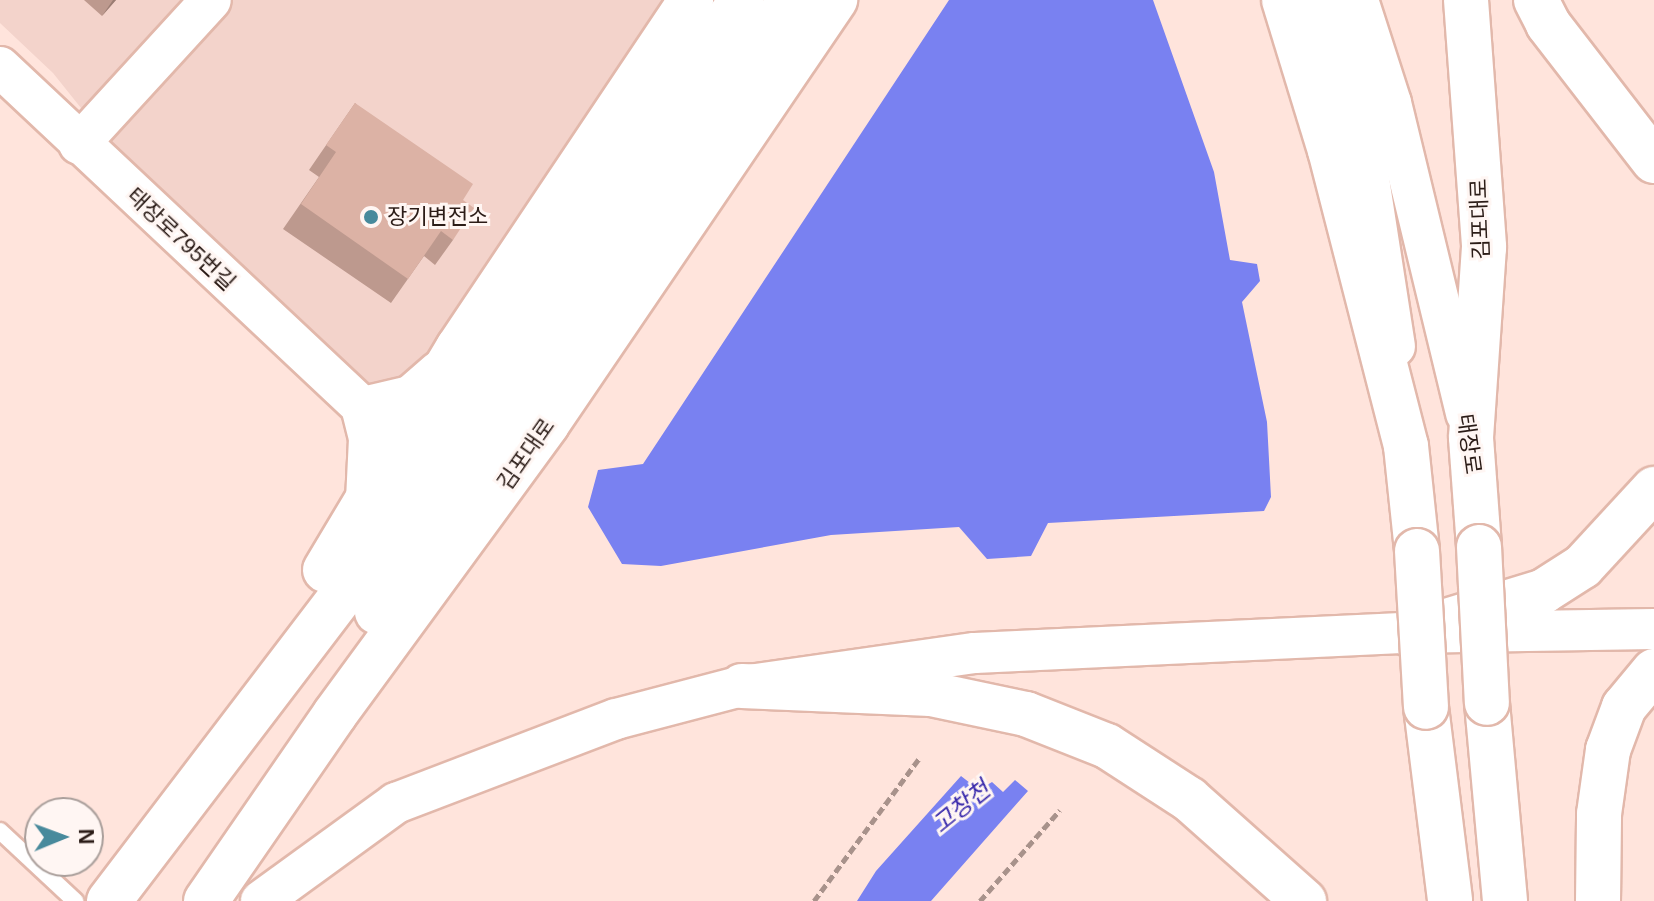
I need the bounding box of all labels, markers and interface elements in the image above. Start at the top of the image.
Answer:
street label: 김포대로 [1465,178,1495,260]
street label: 태장로795번길 [122,182,240,296]
place label: 장기변전소 [387,204,488,230]
marker: 장기변전소 [362,208,380,226]
street label: 태장로 [1452,412,1486,476]
street label: 김포대로 [492,413,560,495]
water label: 고창천 [926,775,996,839]
north arrow [24,797,104,877]
text: N [74,828,99,845]

